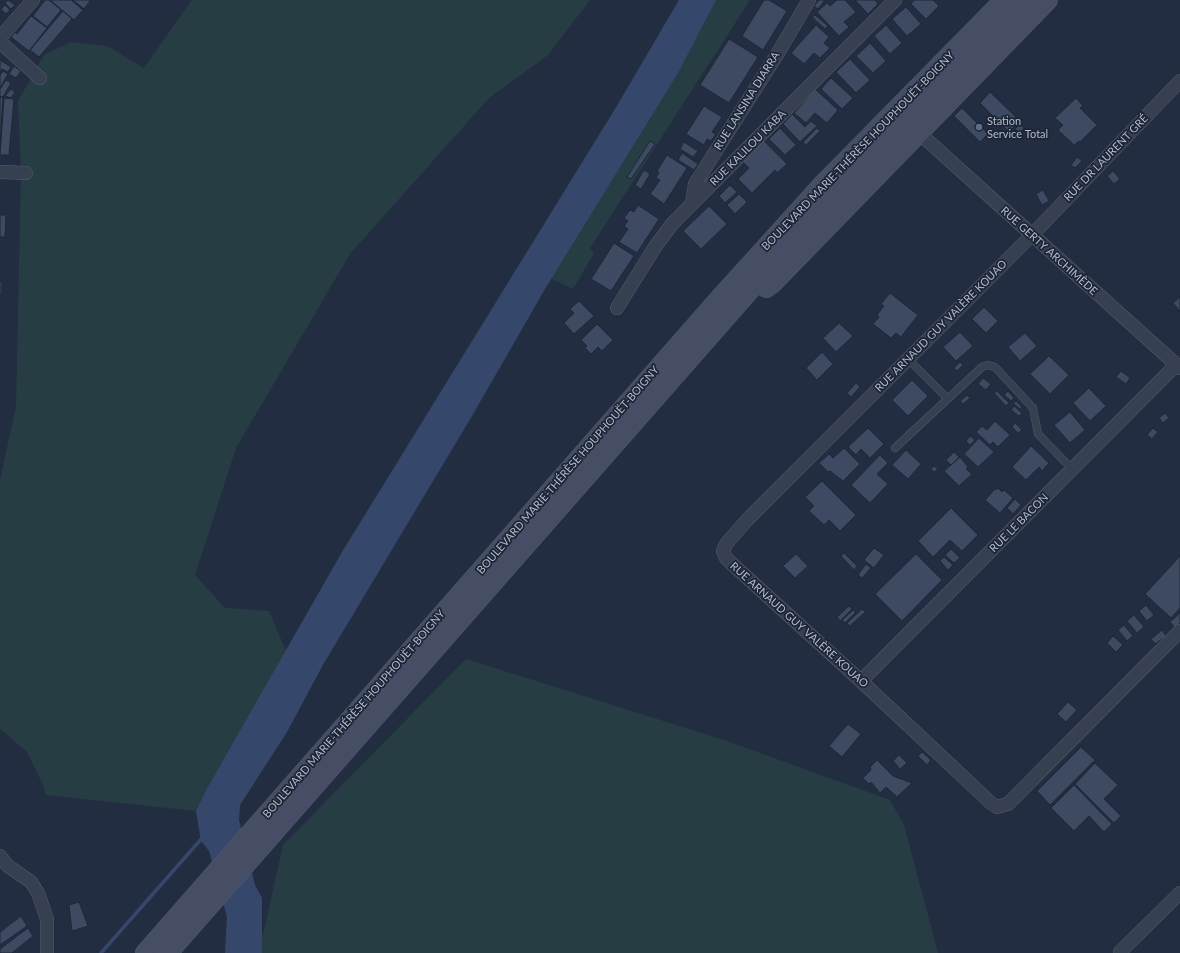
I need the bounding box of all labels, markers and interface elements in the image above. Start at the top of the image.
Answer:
street label: RUE LANSINA DIARRA [711,49,783,153]
street label: BOULEVARD MARIE-THÉRÈSE HOUPHOUËT-BOIGNY [759,49,957,253]
street label: RUE KALILOU KABA [707,107,789,189]
street label: RUE DR LAURENT GRÉ [1061,112,1151,204]
place label: Station Service Total [987,114,1048,140]
marker: Station Service Total [974,122,984,132]
street label: RUE GERTY ARCHIMÈDE [998,204,1100,298]
street label: RUE ARNAUD GUY VALÈRE KOUAO [872,257,1010,395]
street label: BOULEVARD MARIE-THÉRÈSE HOUPHOUËT-BOIGNY [474,363,662,577]
street label: RUE LE BACON [987,491,1051,555]
street label: RUE ARNAUD GUY VALÈRE KOUAO [727,559,871,691]
street label: BOULEVARD MARIE-THÉRÈSE HOUPHOUËT-BOIGNY [260,607,448,821]

